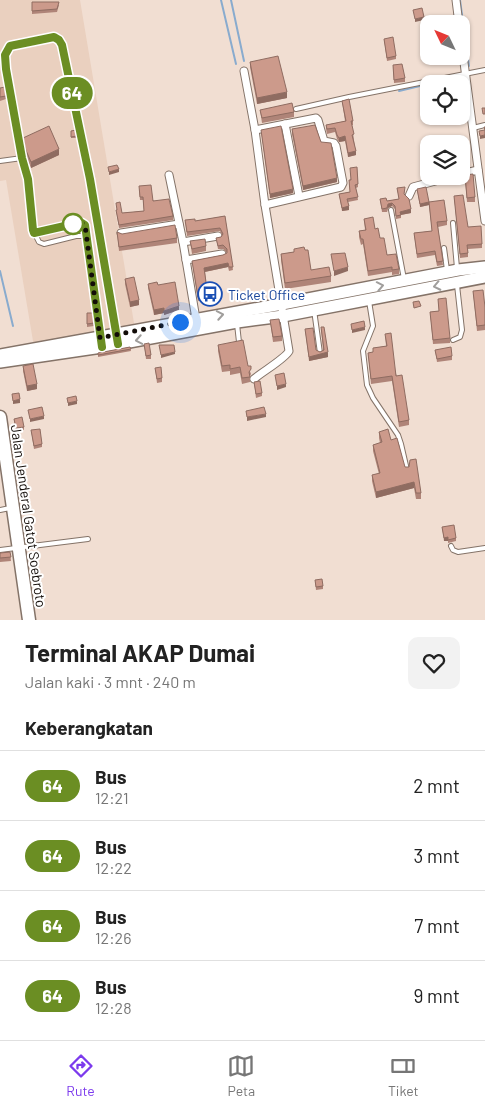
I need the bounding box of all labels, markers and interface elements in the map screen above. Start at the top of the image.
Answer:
north arrow [420,15,470,65]
map controls [420,15,470,185]
button: locate [420,75,470,125]
line badge: 64 [50,77,94,109]
text: 64 [62,82,82,104]
button: layers [420,135,470,185]
unlabelled marker [62,213,84,235]
bus stop icon: Ticket Office [197,281,223,307]
one-way arrow [376,281,384,291]
one-way arrow [433,281,442,291]
place label: Ticket Office [228,286,305,303]
your location [168,310,193,335]
one-way arrow [216,311,224,321]
one-way arrow [135,334,144,344]
street label: Jalan Jenderal Gatot Soebroto [8,424,50,608]
button: heart [408,637,460,689]
text: Terminal AKAP Dumai [25,638,255,667]
text: Jalan kaki · 3 mnt · 240 m [25,672,196,691]
text: Keberangkatan [25,716,153,739]
text: Bus [95,765,127,788]
text: 2 mnt [413,774,460,797]
text: 64 [42,775,63,797]
text: 12:21 [95,788,129,807]
text: Bus [95,835,127,858]
text: 3 mnt [414,844,460,867]
text: 64 [42,845,63,867]
text: 12:22 [95,858,132,877]
text: Bus [95,905,127,928]
text: 7 mnt [414,914,460,937]
text: 64 [42,915,63,937]
text: 12:26 [95,928,131,947]
text: Bus [95,975,127,998]
text: 9 mnt [413,984,460,1007]
text: 64 [42,985,63,1007]
text: 12:28 [95,998,132,1017]
tab: Rute [66,1052,95,1099]
tab: Peta [227,1052,255,1099]
tab: Tiket [388,1052,419,1099]

